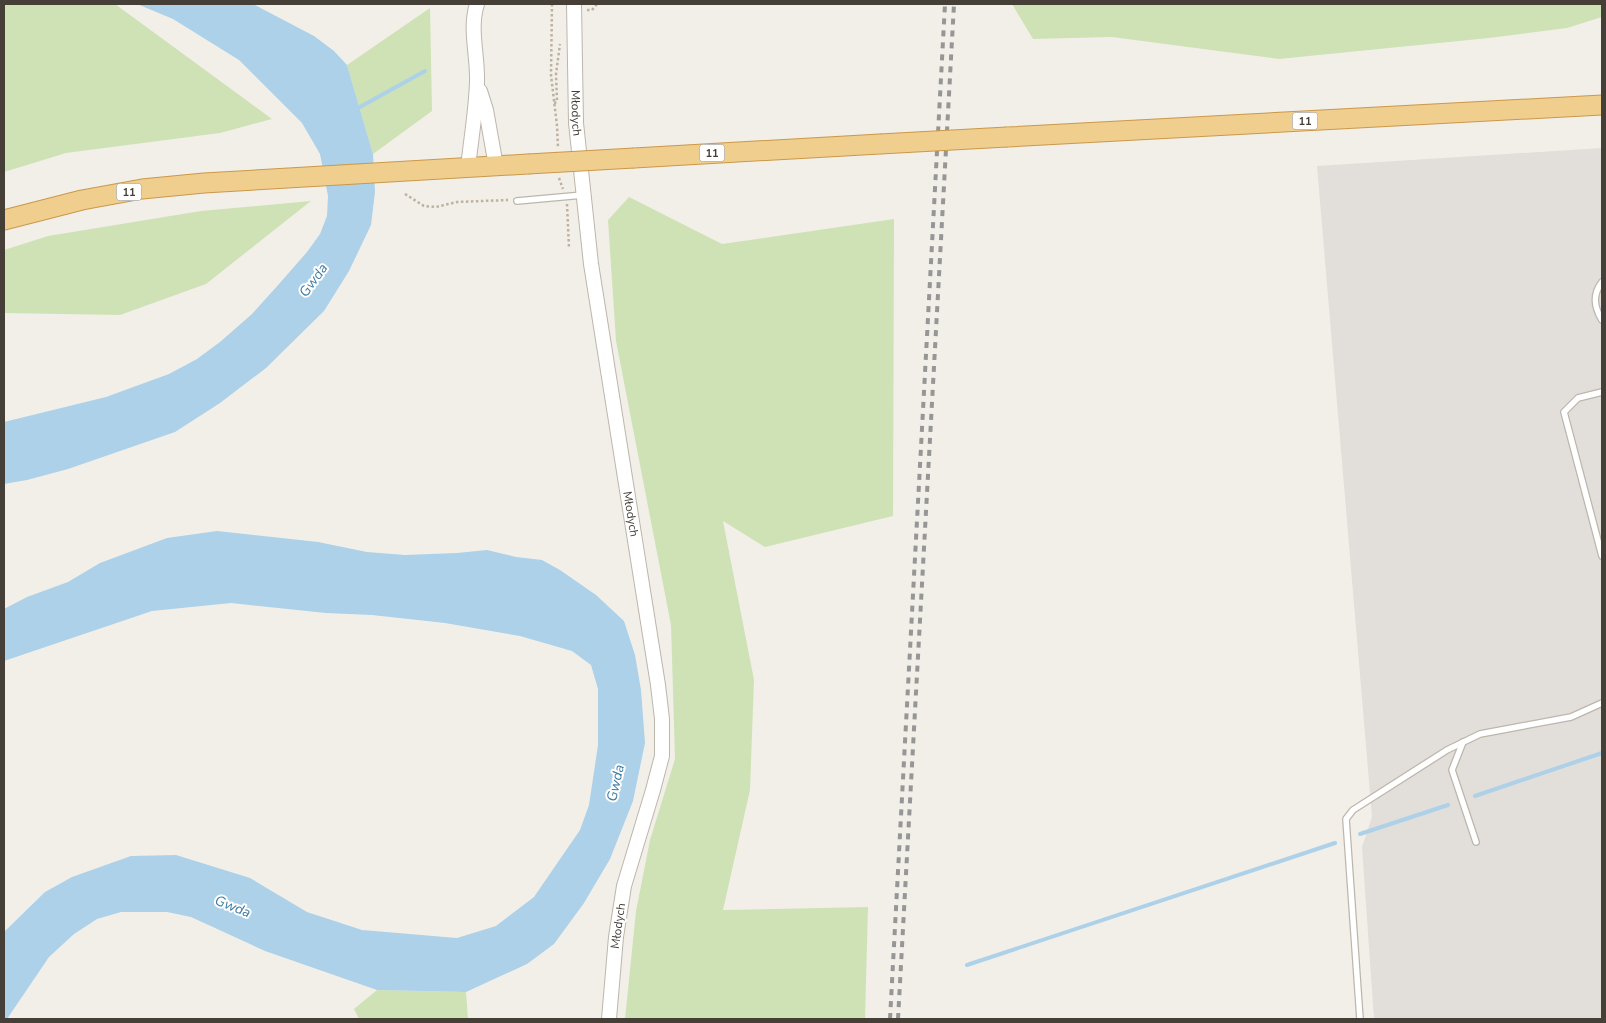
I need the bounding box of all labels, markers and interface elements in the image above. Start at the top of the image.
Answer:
street label: Młodych [567,90,585,137]
road number: 11 [1292,112,1318,130]
road number: 11 [700,144,724,162]
road number: 11 [116,183,142,200]
water label: Gwda [295,260,332,301]
street label: Młodych [619,490,642,538]
water label: Gwda [602,763,629,803]
water label: Gwda [212,891,254,922]
street label: Młodych [607,902,629,950]

